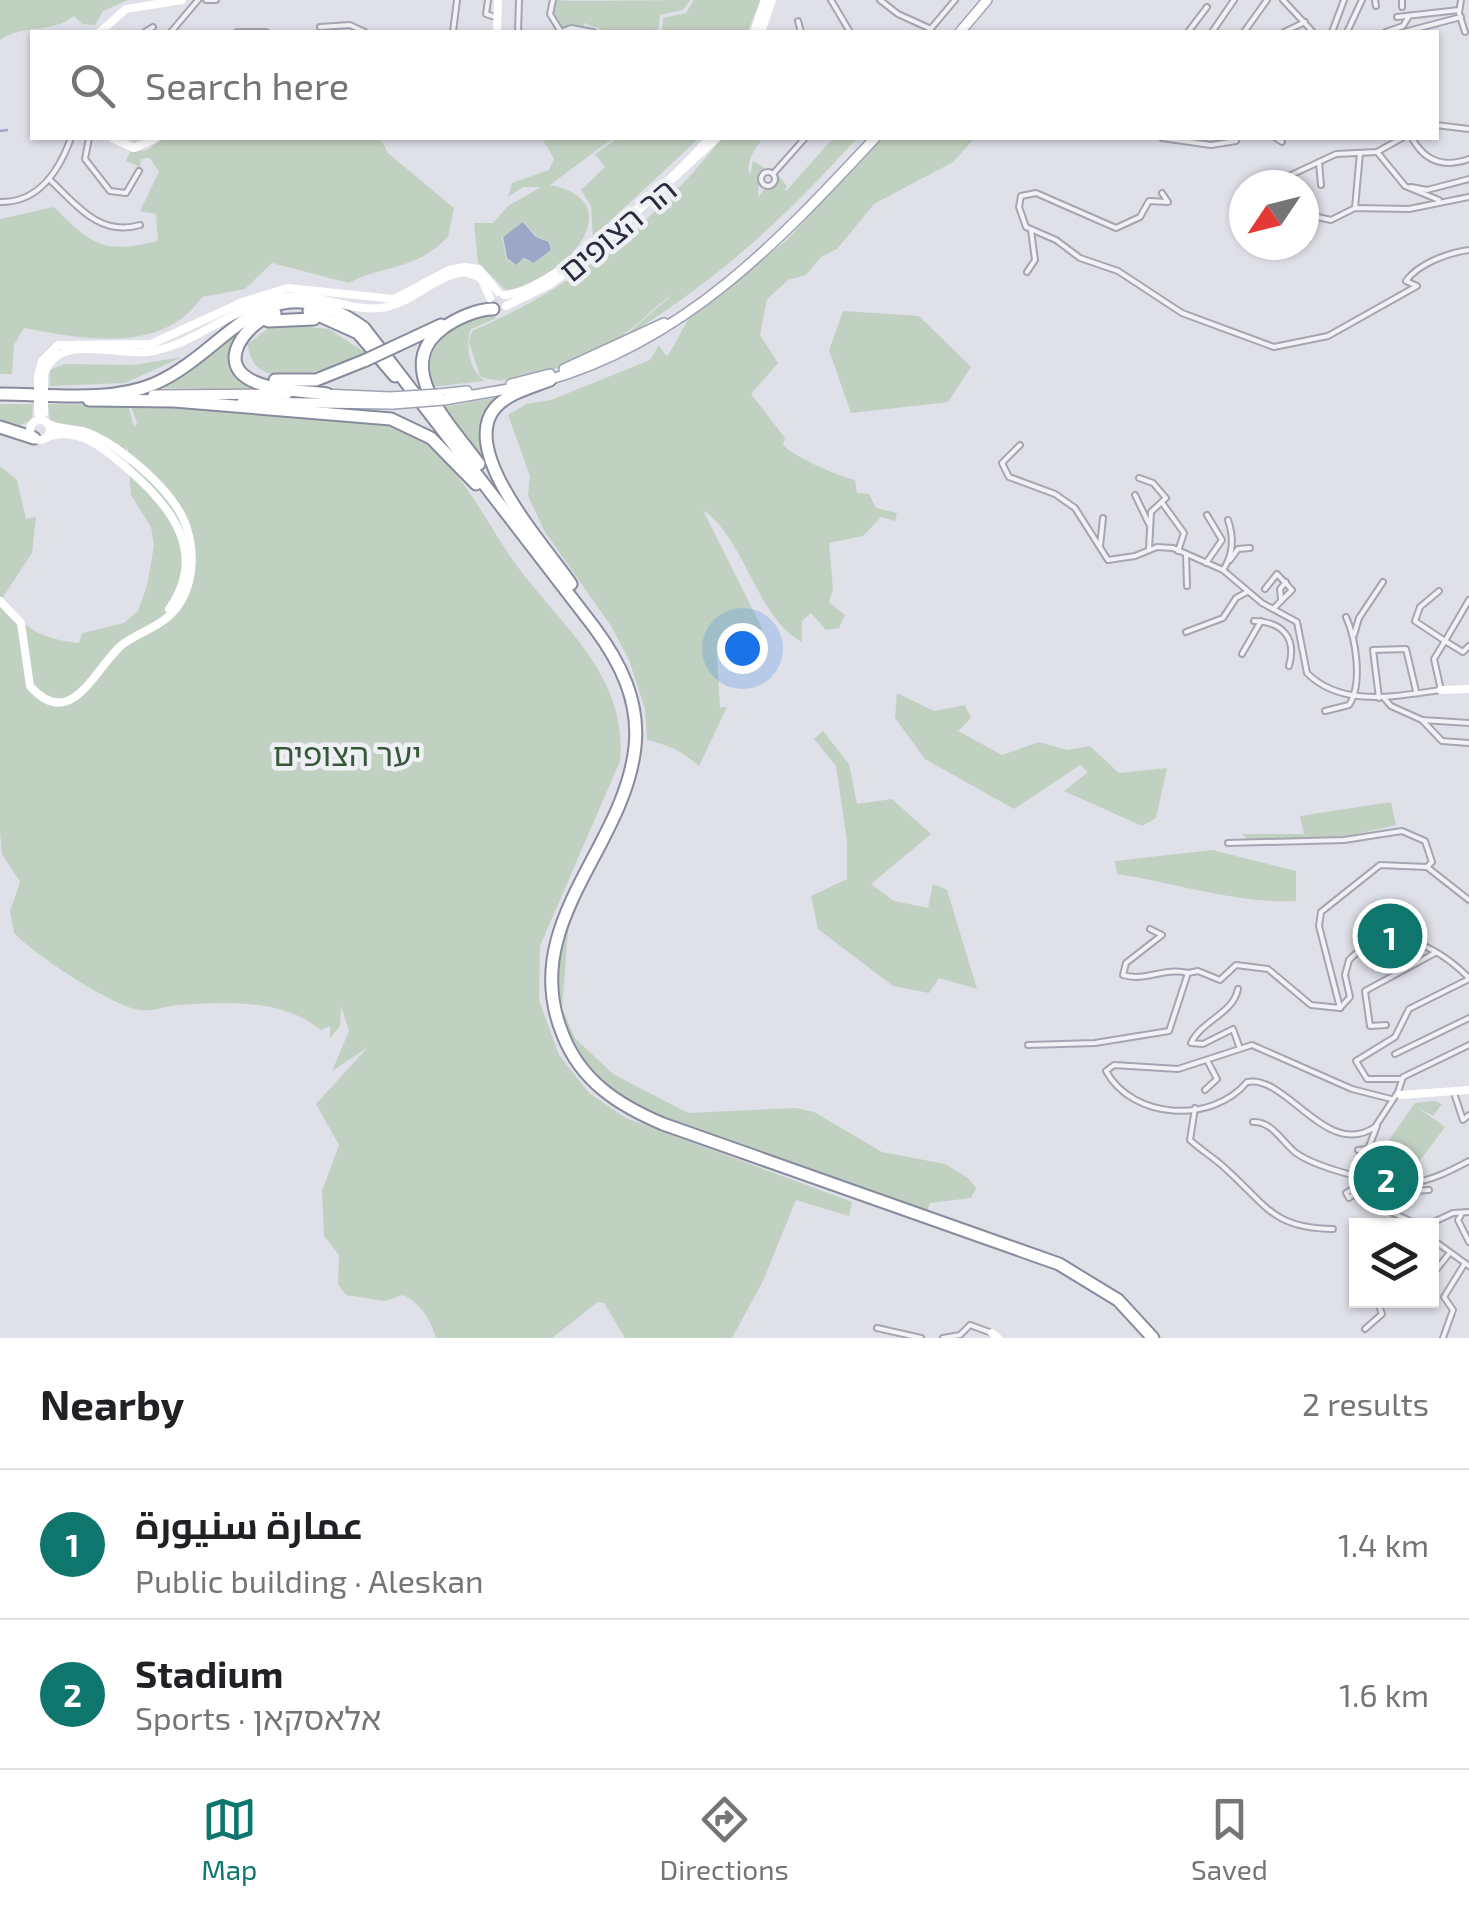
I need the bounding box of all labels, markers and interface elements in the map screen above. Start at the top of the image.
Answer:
search box [30,30,1439,140]
icon: search [65,58,120,113]
text: Search here [145,62,349,108]
street label: הר הצופים [551,169,683,289]
north arrow [1229,170,1319,260]
your location [717,623,768,674]
park label: יער הצופים [273,734,421,772]
pin: 1 [1358,898,1422,974]
pin: 2 [1354,1140,1418,1216]
map controls [1349,1218,1439,1308]
button: layers [1349,1218,1439,1308]
text: Nearby [40,1378,184,1428]
text: 2 results [1302,1384,1429,1422]
text: عمارة سنيورة [135,1501,364,1547]
text: 1 [66,1525,79,1563]
text: 1.4 km [1338,1525,1429,1563]
text: Public building · Aleskan [135,1561,484,1599]
text: Stadium [135,1650,284,1696]
text: 2 [63,1675,82,1713]
text: 1.6 km [1339,1675,1429,1713]
text: Sports · אלאסקאן [135,1698,381,1736]
tab: Map [201,1792,257,1886]
tab: Directions [660,1792,789,1886]
tab: Saved [1191,1792,1268,1886]

